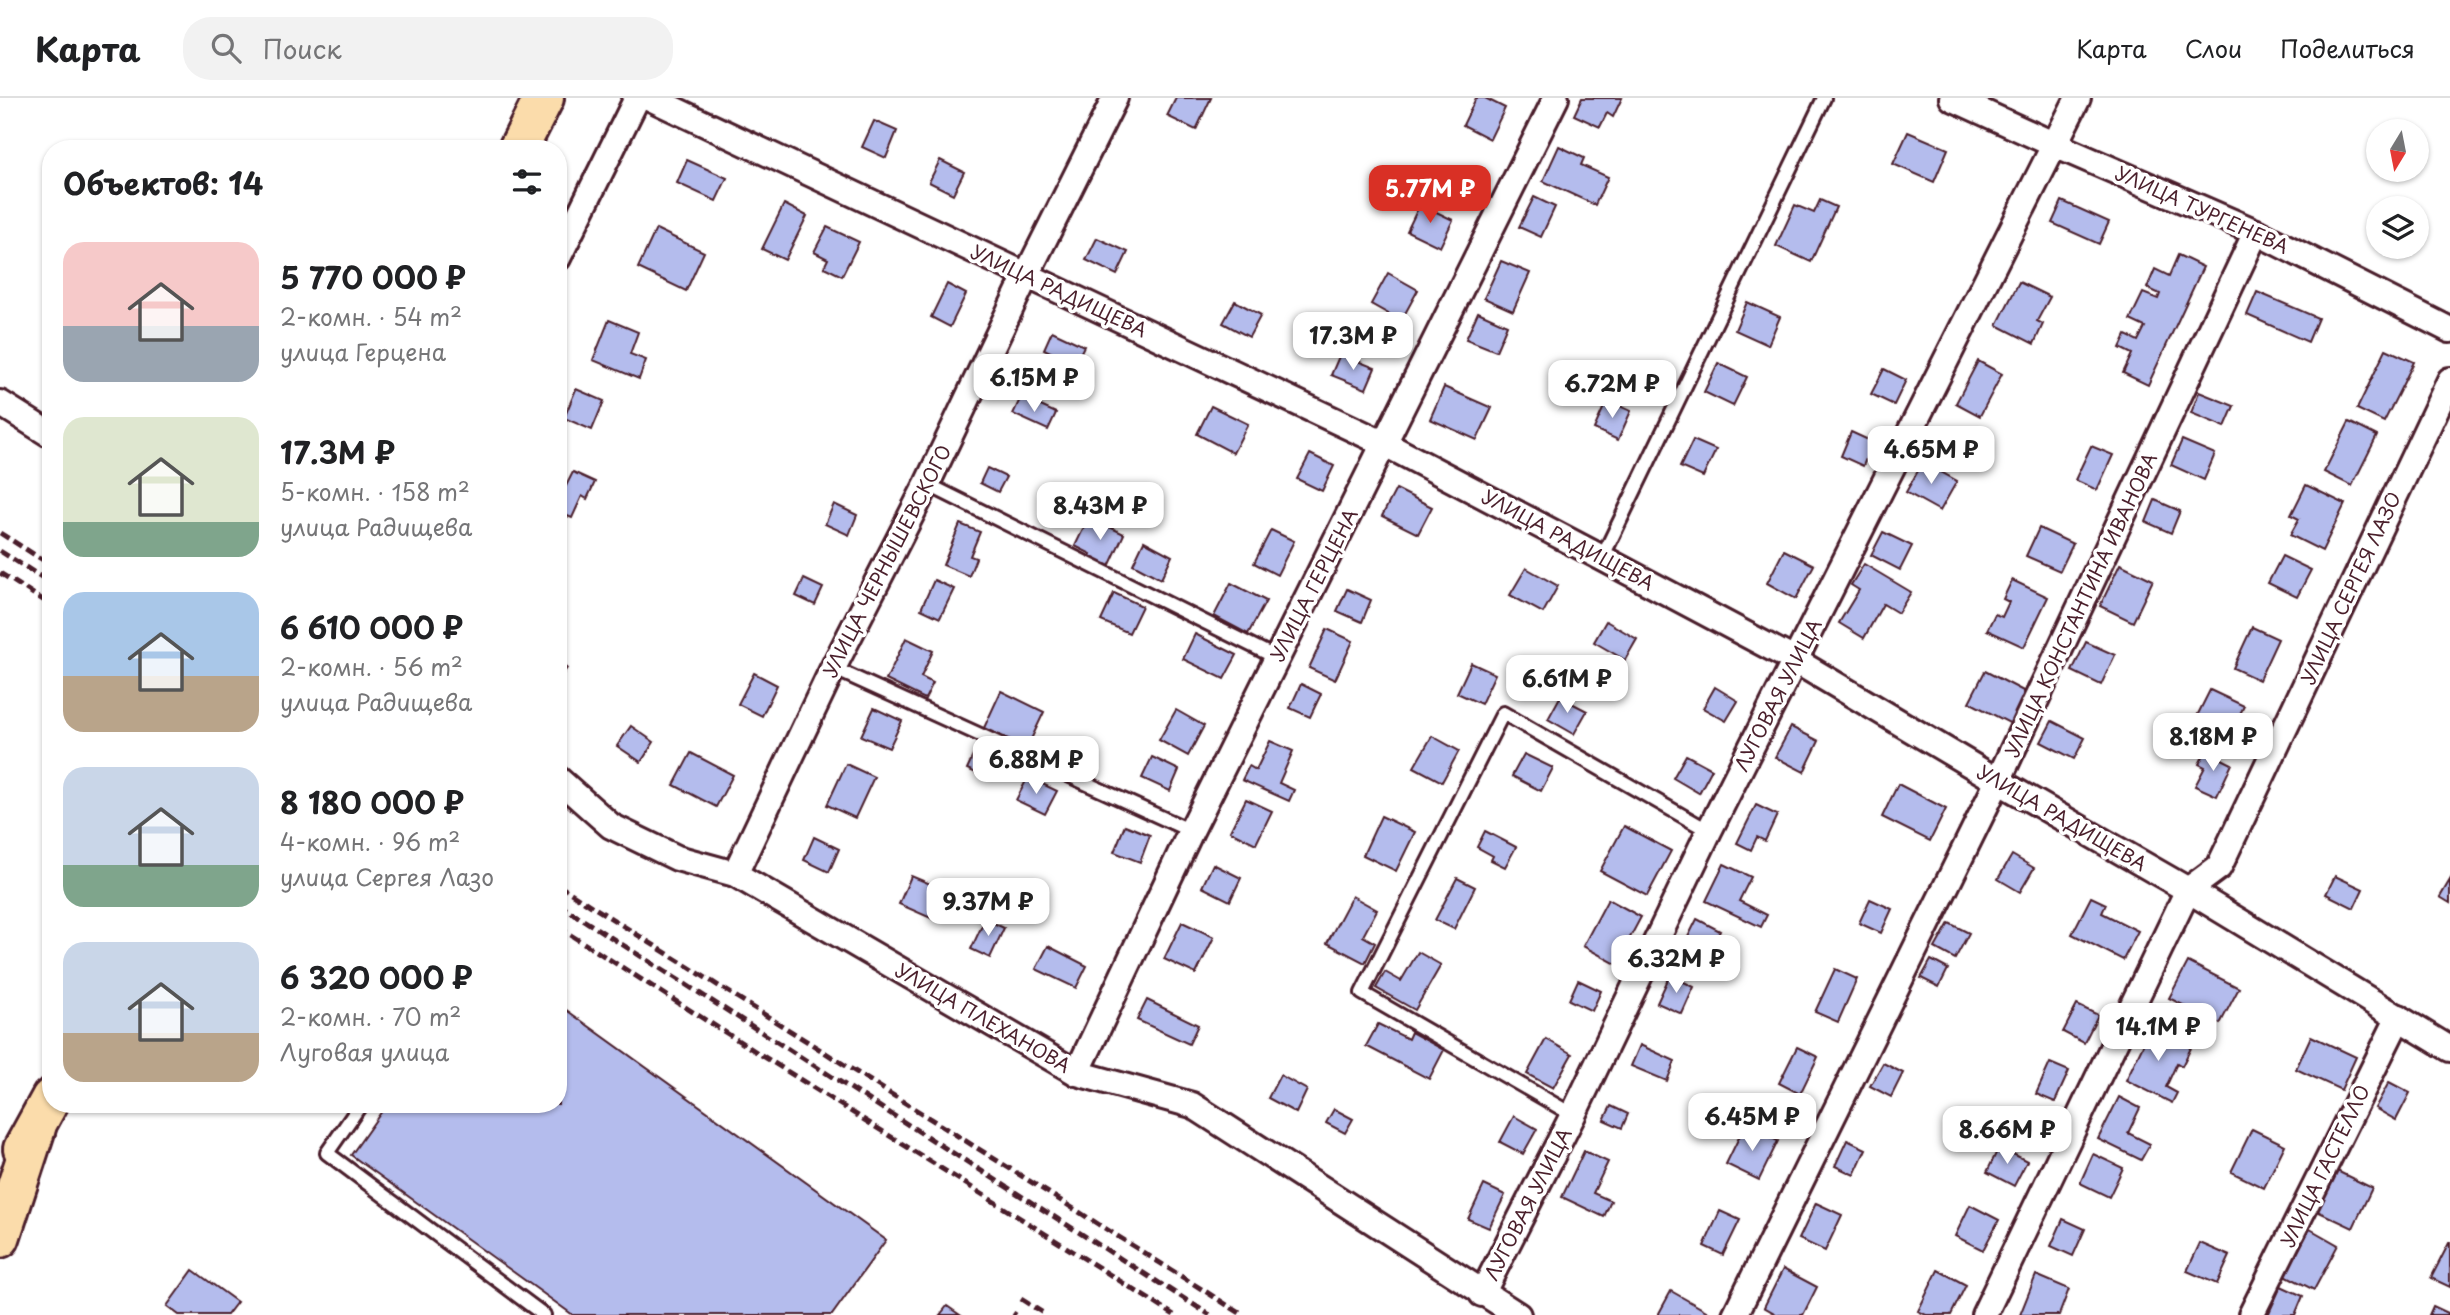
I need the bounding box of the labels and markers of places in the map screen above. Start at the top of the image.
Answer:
pin: 5.77M ₽ [1365,166,1495,225]
pin: 17.3M ₽ [1288,313,1418,372]
pin: 6.15M ₽ [969,354,1099,414]
pin: 6.72M ₽ [1547,360,1677,420]
pin: 4.65M ₽ [1866,426,1996,486]
pin: 8.43M ₽ [1035,482,1165,542]
pin: 6.61M ₽ [1502,656,1632,715]
pin: 8.18M ₽ [2148,714,2278,773]
pin: 6.88M ₽ [971,736,1101,796]
pin: 9.37M ₽ [923,878,1053,938]
pin: 6.32M ₽ [1611,936,1741,995]
pin: 14.1M ₽ [2093,1004,2223,1063]
pin: 6.45M ₽ [1687,1094,1817,1153]
pin: 8.66M ₽ [1942,1107,2072,1166]

